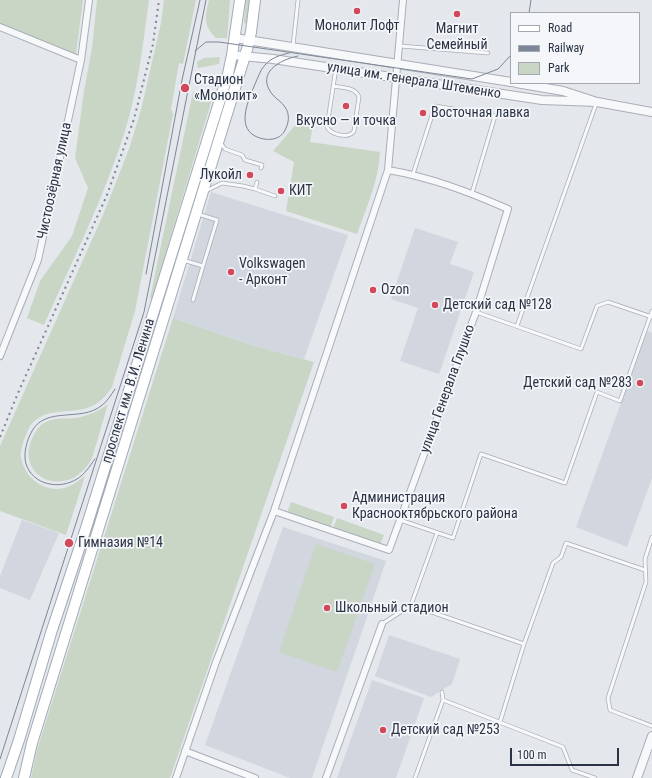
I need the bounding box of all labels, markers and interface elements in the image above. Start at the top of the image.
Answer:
marker: Монолит Лофт [352,6,362,16]
marker: Магнит Семейный [452,9,462,19]
legend [510,12,640,84]
place label: Монолит Лофт [315,18,399,34]
place label: Магнит Семейный [426,21,488,54]
text: Road [548,21,572,35]
text: Railway [548,41,584,55]
street label: улица им. генерала Штеменко [326,59,502,103]
text: Park [548,61,569,75]
place label: Стадион «Монолит» [194,72,258,104]
marker: Стадион «Монолит» [179,82,191,94]
marker: Вкусно — и точка [341,101,351,111]
place label: Восточная лавка [431,105,530,121]
marker: Восточная лавка [418,108,428,118]
place label: Вкусно — и точка [296,113,396,129]
street label: Чистоозёрная улица [34,121,76,241]
place label: Лукойл [200,167,242,183]
marker: Лукойл [245,170,255,180]
place label: КИТ [289,183,313,199]
marker: КИТ [276,186,286,196]
place label: Volkswagen - Арконт [239,256,306,288]
marker: Volkswagen - Арконт [226,267,236,277]
place label: Ozon [381,282,409,298]
marker: Ozon [368,285,378,295]
place label: Детский сад №128 [443,297,552,313]
marker: Детский сад №128 [430,300,440,310]
street label: проспект им. В.И. Ленина [99,317,159,465]
street label: улица Генерала Глушко [417,323,479,455]
place label: Детский сад №283 [523,375,632,391]
marker: Детский сад №283 [635,378,645,388]
place label: Администрация Краснооктябрьского района [352,490,518,522]
marker: Администрация Краснооктябрьского района [339,501,349,511]
place label: Гимназия №14 [78,535,163,551]
marker: Гимназия №14 [63,537,75,549]
place label: Школьный стадион [335,600,449,616]
marker: Школьный стадион [322,603,332,613]
place label: Детский сад №253 [391,722,500,738]
marker: Детский сад №253 [378,725,388,735]
scale bar [512,740,621,766]
text: 100 m [517,748,547,762]

